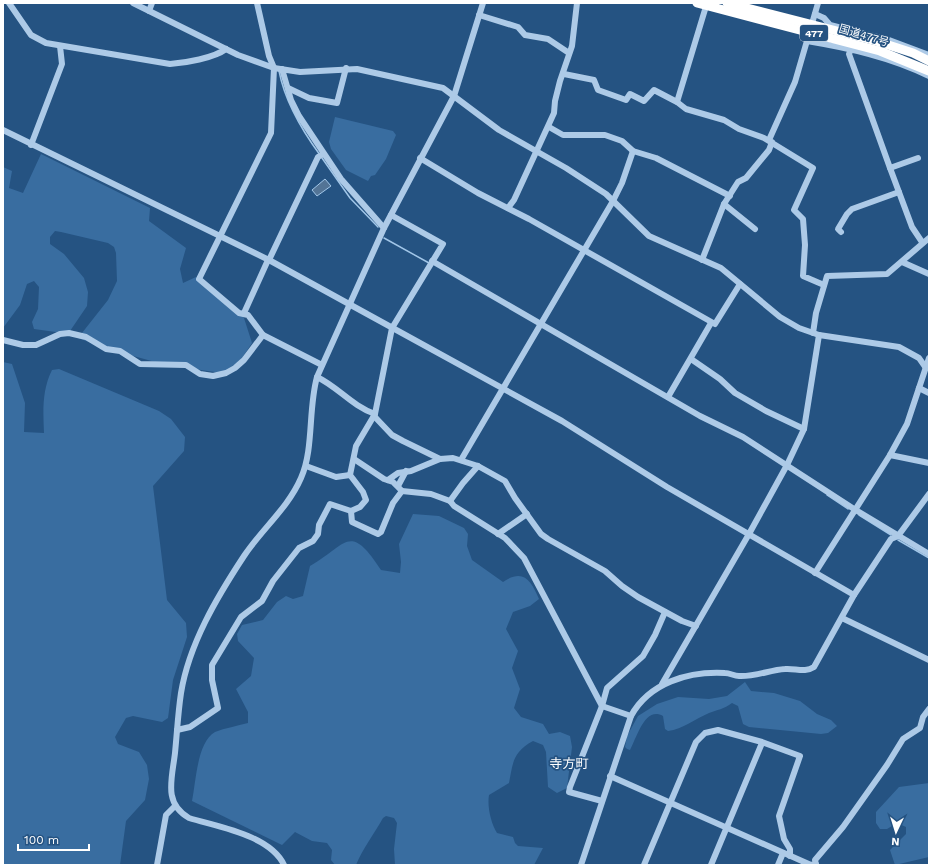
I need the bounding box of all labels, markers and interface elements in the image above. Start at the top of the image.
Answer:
street label: 国道477号 [837,22,890,49]
road number: 477 [800,25,828,41]
district label: 寺方町 [549,756,589,771]
north arrow [876,812,916,852]
scale bar [18,826,89,852]
text: 100 m [24,833,59,847]
text: N [891,835,900,848]

